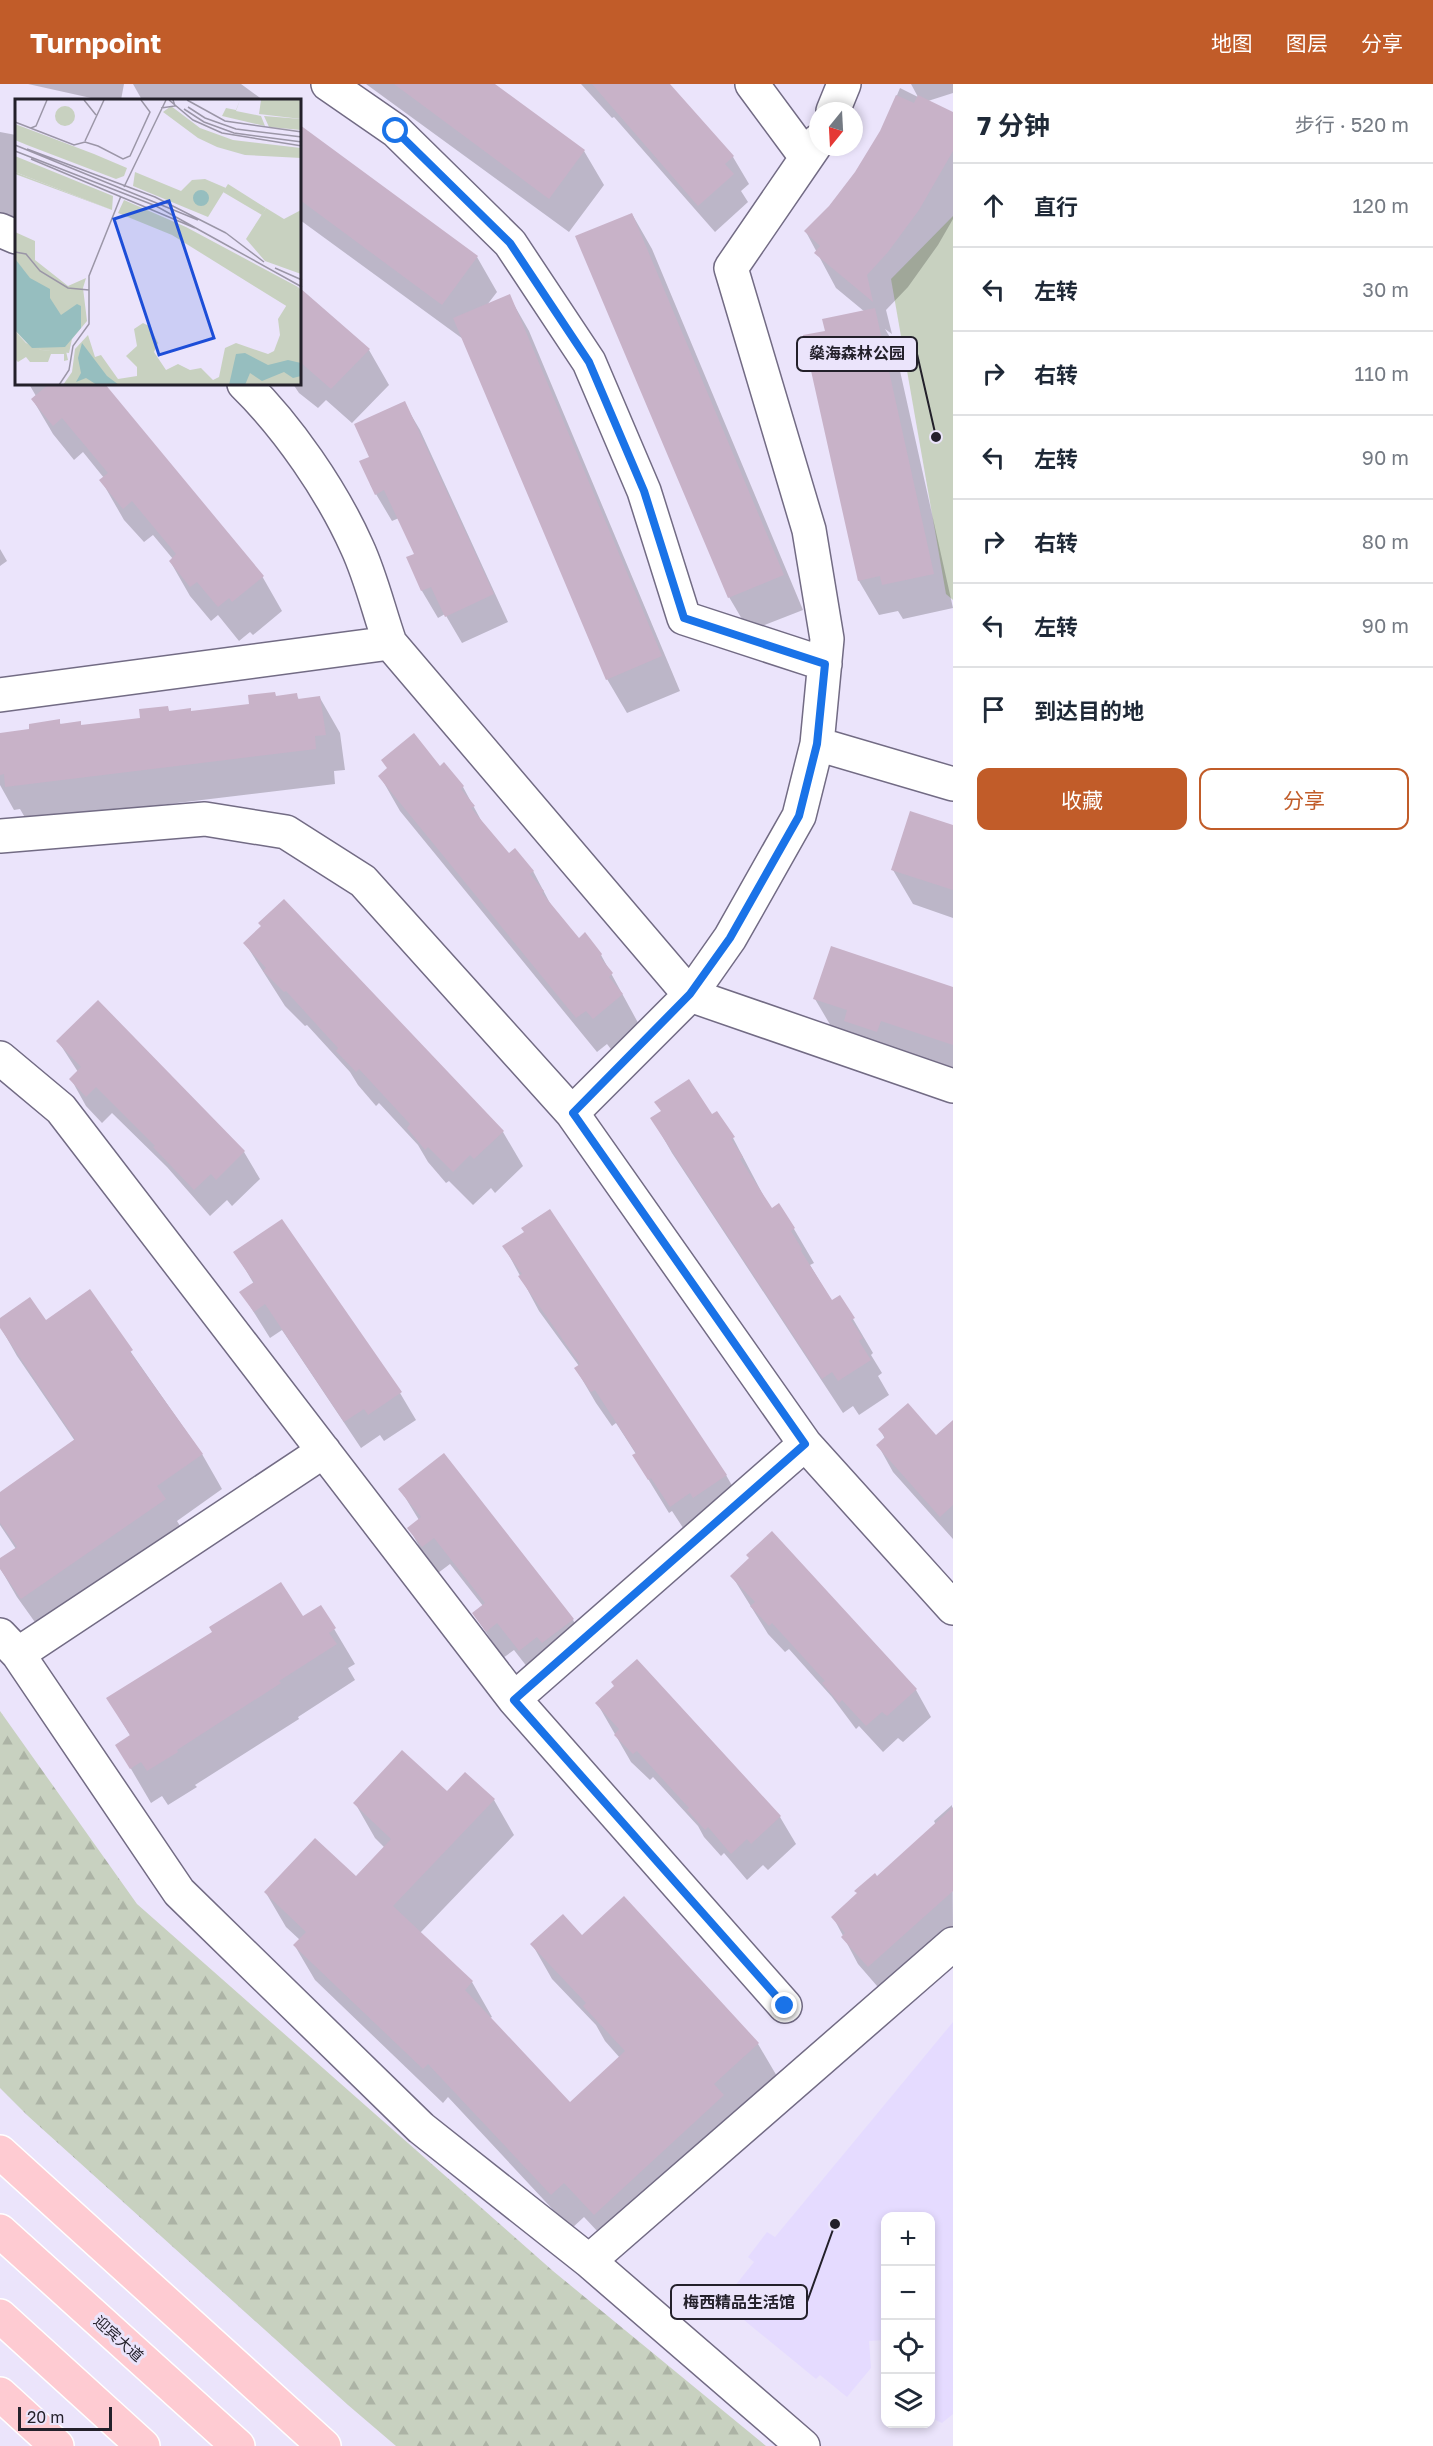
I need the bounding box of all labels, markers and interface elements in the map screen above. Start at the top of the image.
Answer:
text: Turnpoint [30,26,161,59]
text: 地图 [1211,30,1253,56]
text: 图层 [1286,30,1328,56]
text: 分享 [1361,30,1403,56]
inset map [15,99,302,386]
north arrow [809,102,863,156]
text: 7 分钟 [977,110,1050,141]
text: 步行 · 520 m [1295,112,1409,136]
route start [382,117,408,143]
icon: ahead [977,189,1010,222]
text: 直行 [1034,193,1078,220]
text: 120 m [1353,193,1409,217]
icon: left [977,273,1010,306]
text: 左转 [1034,277,1078,304]
text: 30 m [1362,277,1409,301]
callout: 燊海森林公园 [797,337,917,371]
text: 燊海森林公园 [809,343,905,363]
icon: right [977,357,1010,390]
text: 右转 [1034,361,1078,388]
text: 110 m [1355,361,1409,385]
icon: left [977,441,1010,474]
text: 左转 [1034,445,1078,472]
text: 90 m [1362,445,1409,469]
icon: right [977,525,1010,558]
text: 右转 [1034,529,1078,556]
text: 80 m [1362,529,1409,553]
icon: left [977,609,1010,642]
text: 左转 [1034,613,1078,640]
text: 90 m [1362,613,1409,637]
icon: arrive [977,693,1010,726]
text: 到达目的地 [1034,697,1144,724]
button: 收藏 [977,768,1187,830]
button: 分享 [1199,768,1409,830]
route end [771,1992,797,2018]
map controls [881,2212,935,2428]
button: + [881,2212,935,2266]
button: − [881,2266,935,2320]
callout: 梅西精品生活馆 [671,2285,807,2319]
text: 梅西精品生活馆 [683,2292,795,2312]
street label: 迎宾大道 [91,2311,147,2365]
button: locate [881,2320,935,2374]
button: layers [881,2374,935,2428]
scale bar [18,2404,112,2432]
text: 20 m [27,2407,64,2427]

